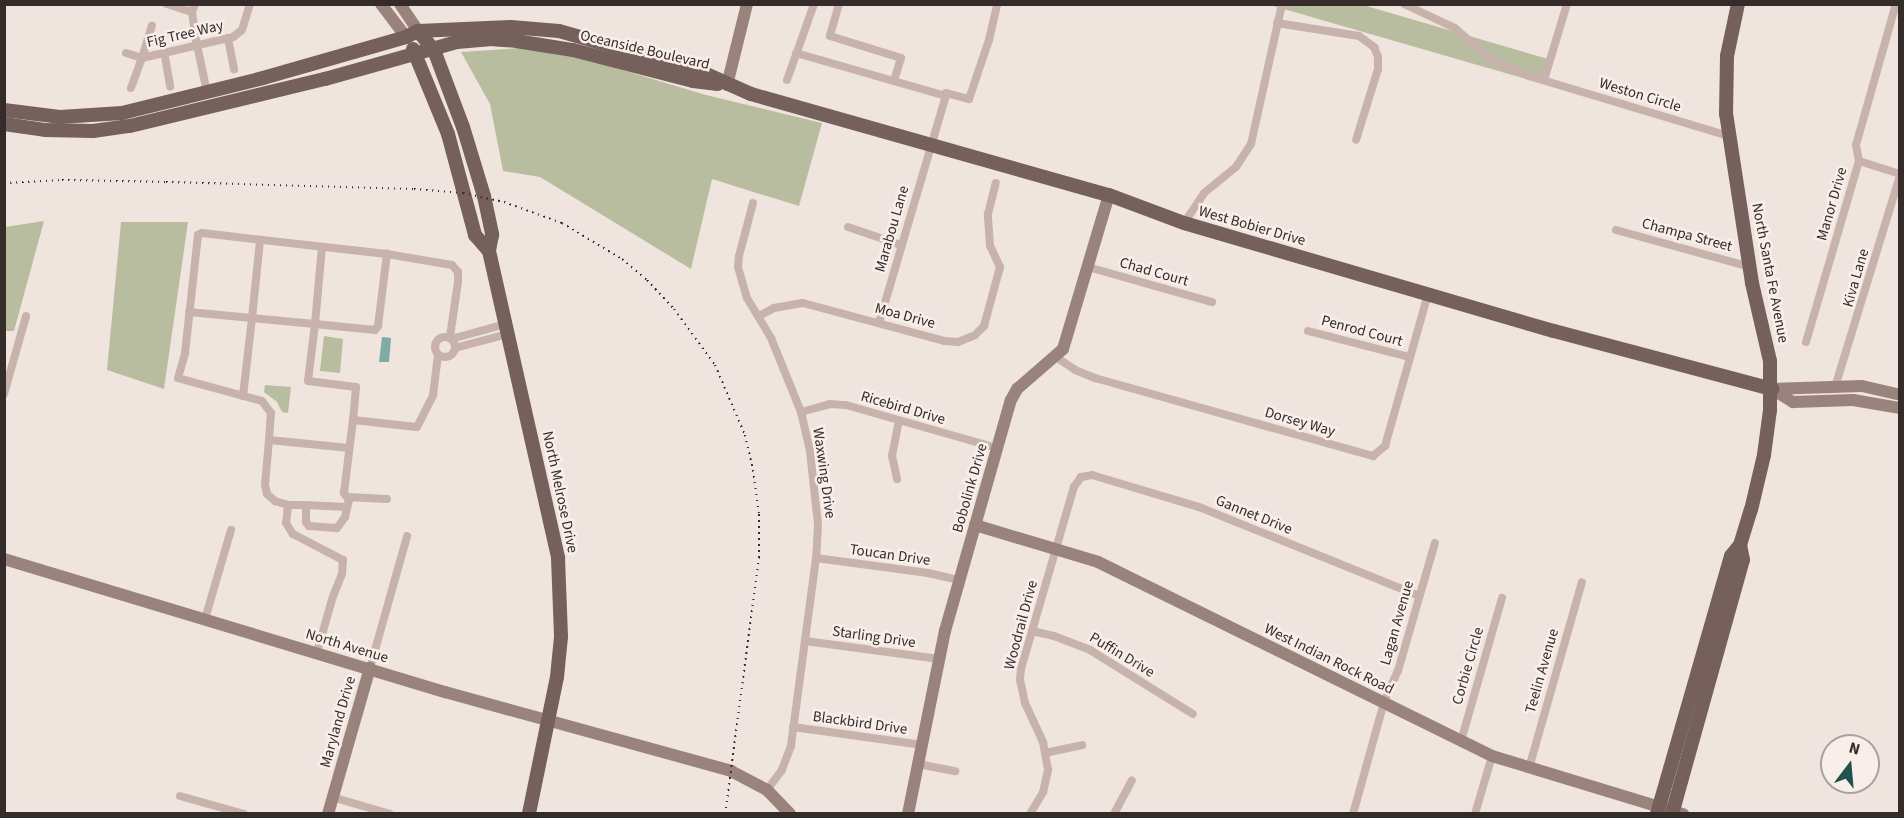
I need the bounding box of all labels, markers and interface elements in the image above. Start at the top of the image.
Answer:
street label: Fig Tree Way [145,16,225,52]
street label: Oceanside Boulevard [579,26,711,74]
street label: Weston Circle [1597,74,1683,116]
street label: Manor Drive [1813,165,1851,243]
street label: Marabou Lane [871,184,913,274]
street label: North Santa Fe Avenue [1748,201,1792,345]
street label: West Bobier Drive [1196,202,1308,250]
street label: Champa Street [1640,214,1734,256]
street label: Kiva Lane [1839,247,1873,309]
street label: Chad Court [1118,254,1190,290]
street label: Moa Drive [873,299,937,333]
street label: Penrod Court [1319,312,1405,350]
street label: Ricebird Drive [859,387,947,429]
street label: Dorsey Way [1263,403,1337,441]
street label: Waxwing Drive [809,426,839,520]
street label: North Melrose Drive [538,430,582,554]
street label: Bobolink Drive [949,441,991,535]
street label: Gannet Drive [1213,491,1295,539]
street label: Toucan Drive [848,540,932,570]
street label: Woodrail Drive [1000,578,1042,672]
street label: Lagan Avenue [1376,579,1418,667]
street label: West Indian Rock Road [1261,620,1397,698]
street label: Starling Drive [831,622,917,652]
street label: North Avenue [303,625,391,667]
street label: Corbie Circle [1448,625,1488,707]
street label: Teelin Avenue [1521,627,1563,715]
street label: Puffin Drive [1086,629,1158,681]
street label: Maryland Drive [316,674,360,770]
street label: Blackbird Drive [812,707,908,739]
north arrow [1820,734,1880,794]
text: N [1846,737,1863,761]

